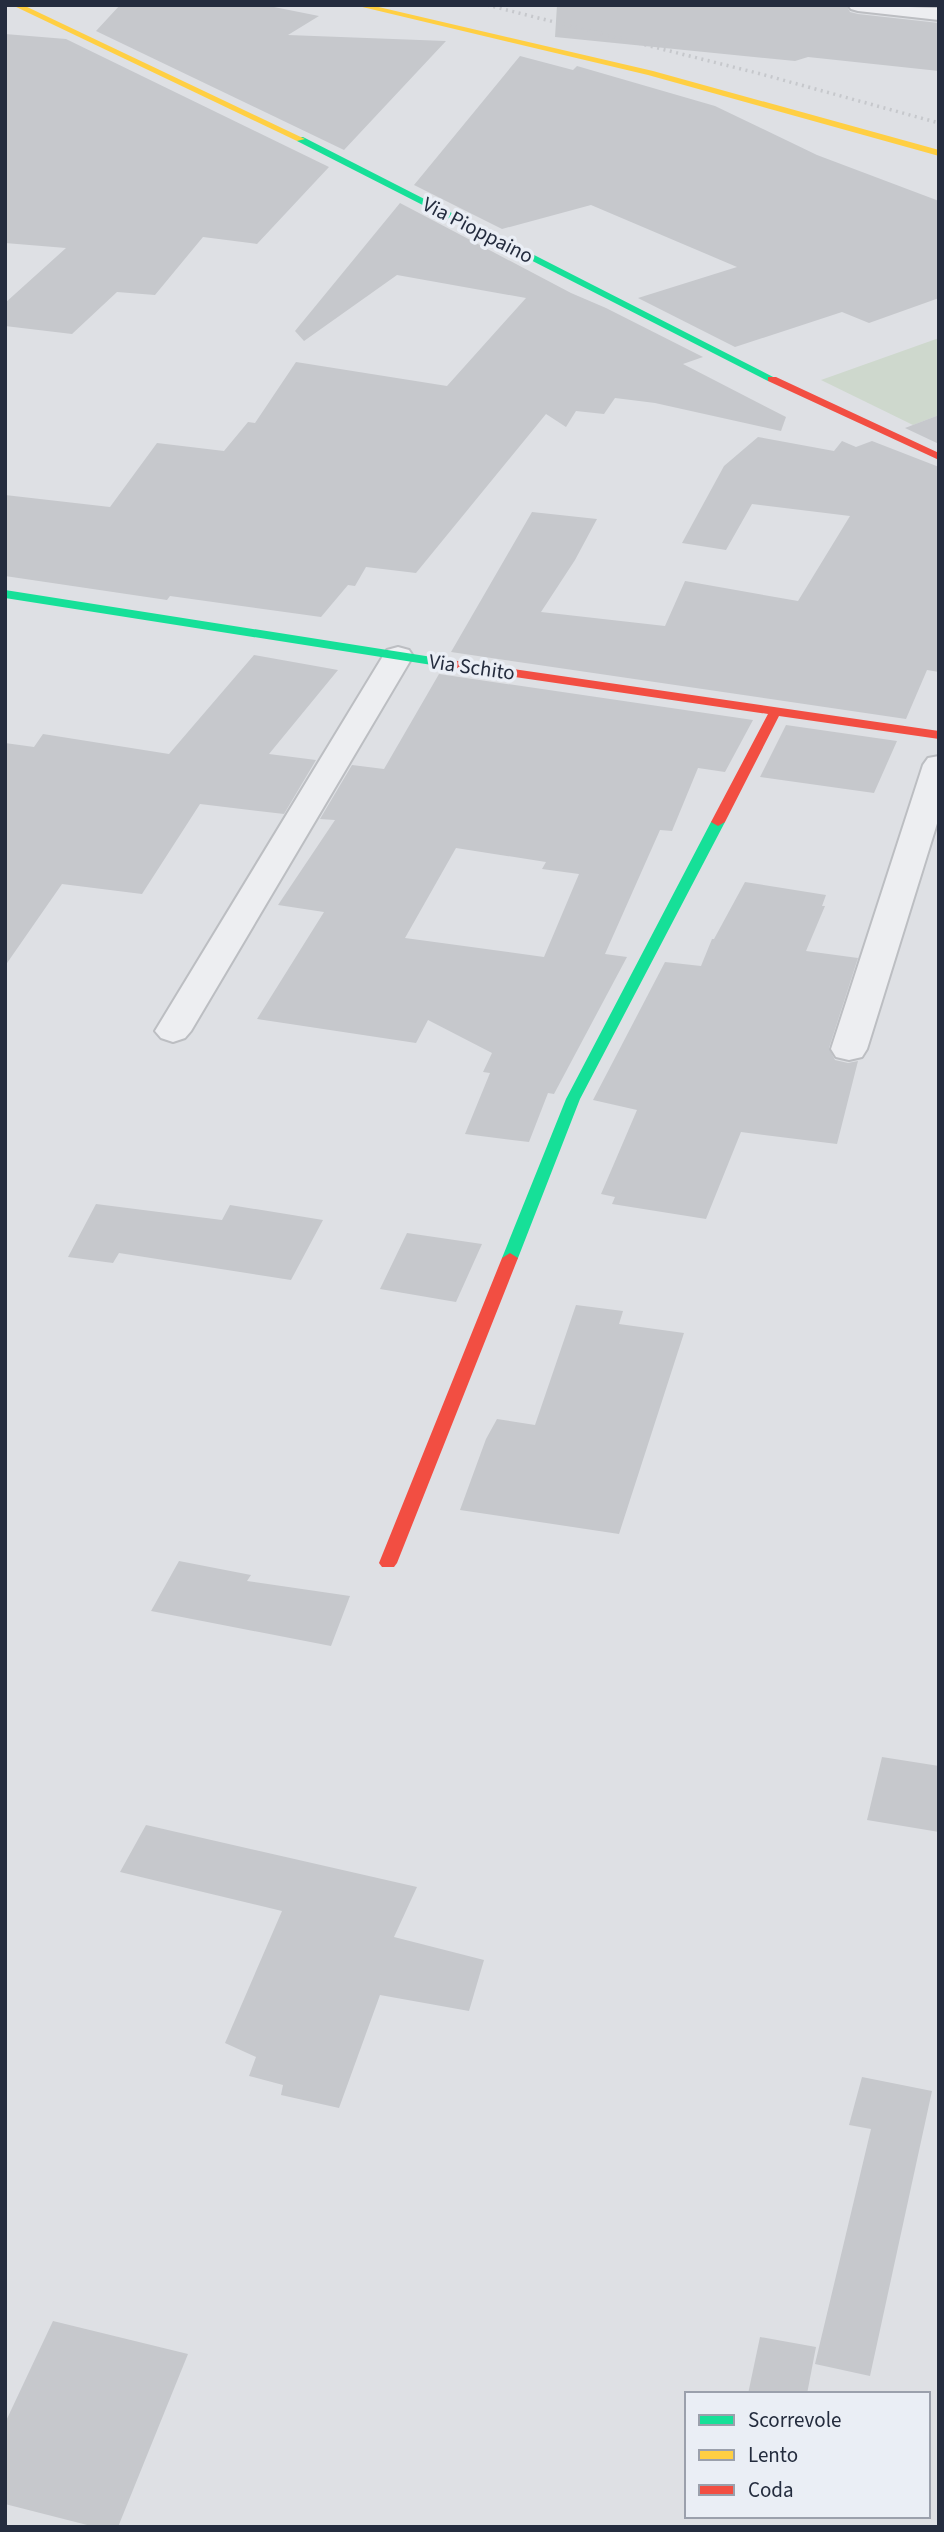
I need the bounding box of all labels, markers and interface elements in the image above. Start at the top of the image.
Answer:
street label: Via Pioppaino [417,189,539,271]
street label: Via Schito [427,646,517,688]
legend [685,2392,930,2518]
text: Scorrevole [748,2405,842,2435]
text: Lento [748,2440,798,2470]
text: Coda [748,2475,794,2505]

